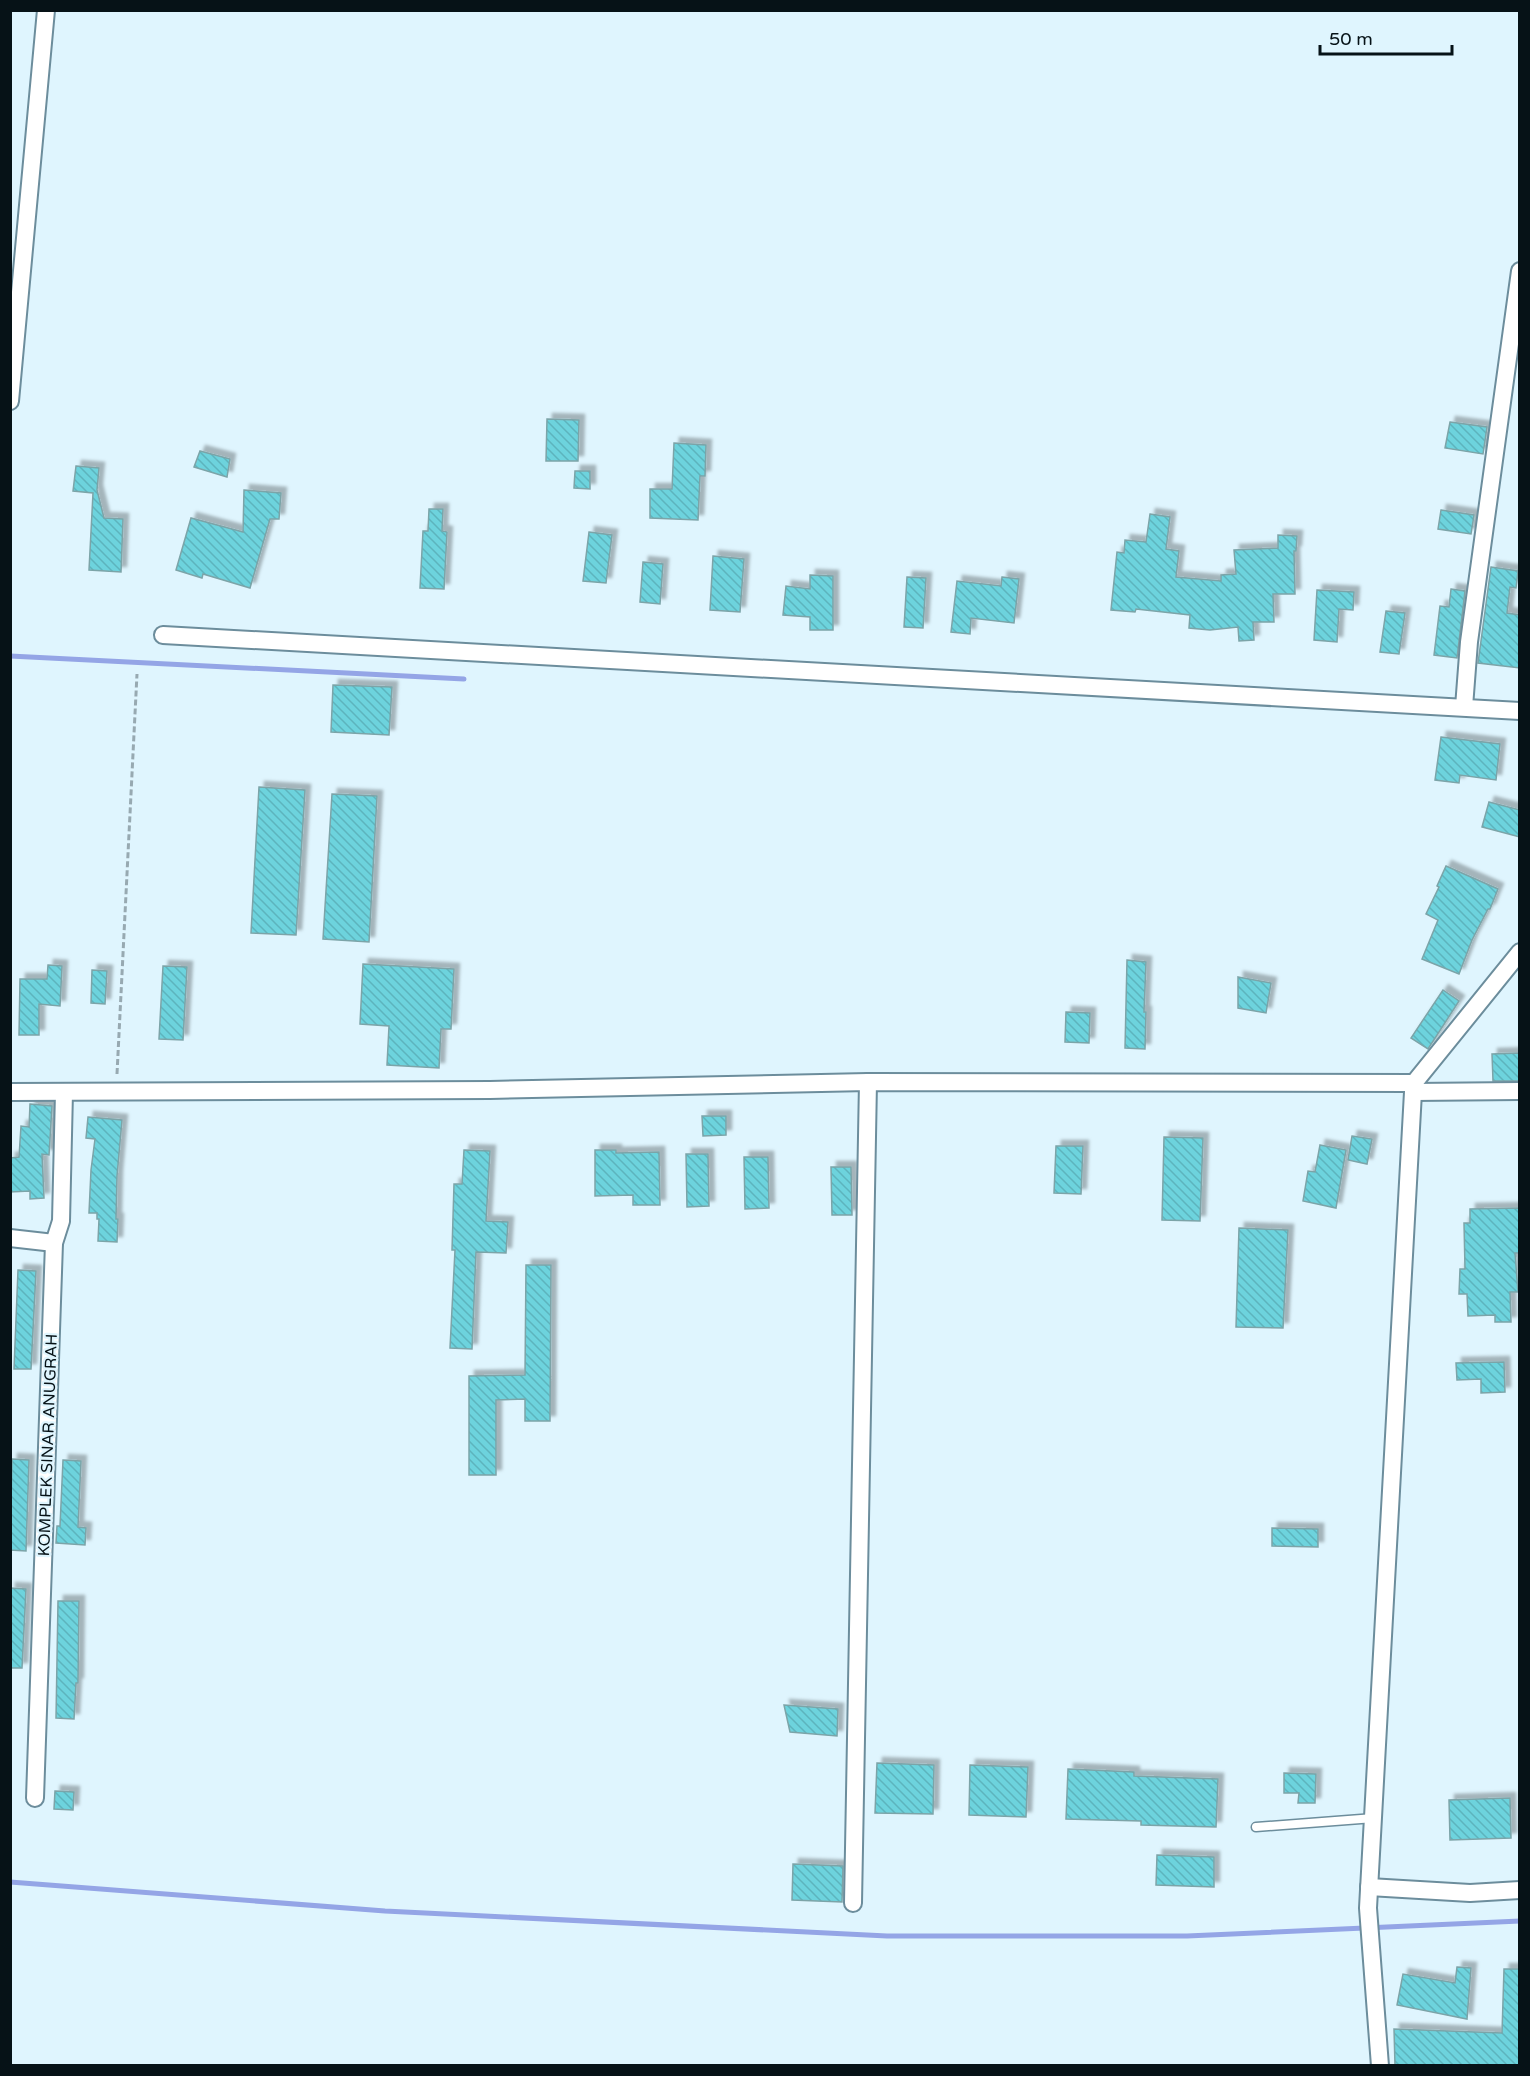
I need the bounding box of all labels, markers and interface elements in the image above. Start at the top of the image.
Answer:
scale bar [1320,18,1452,56]
text: 50 m [1329,28,1373,50]
street label: KOMPLEK SINAR ANUGRAH [34,1333,62,1557]

